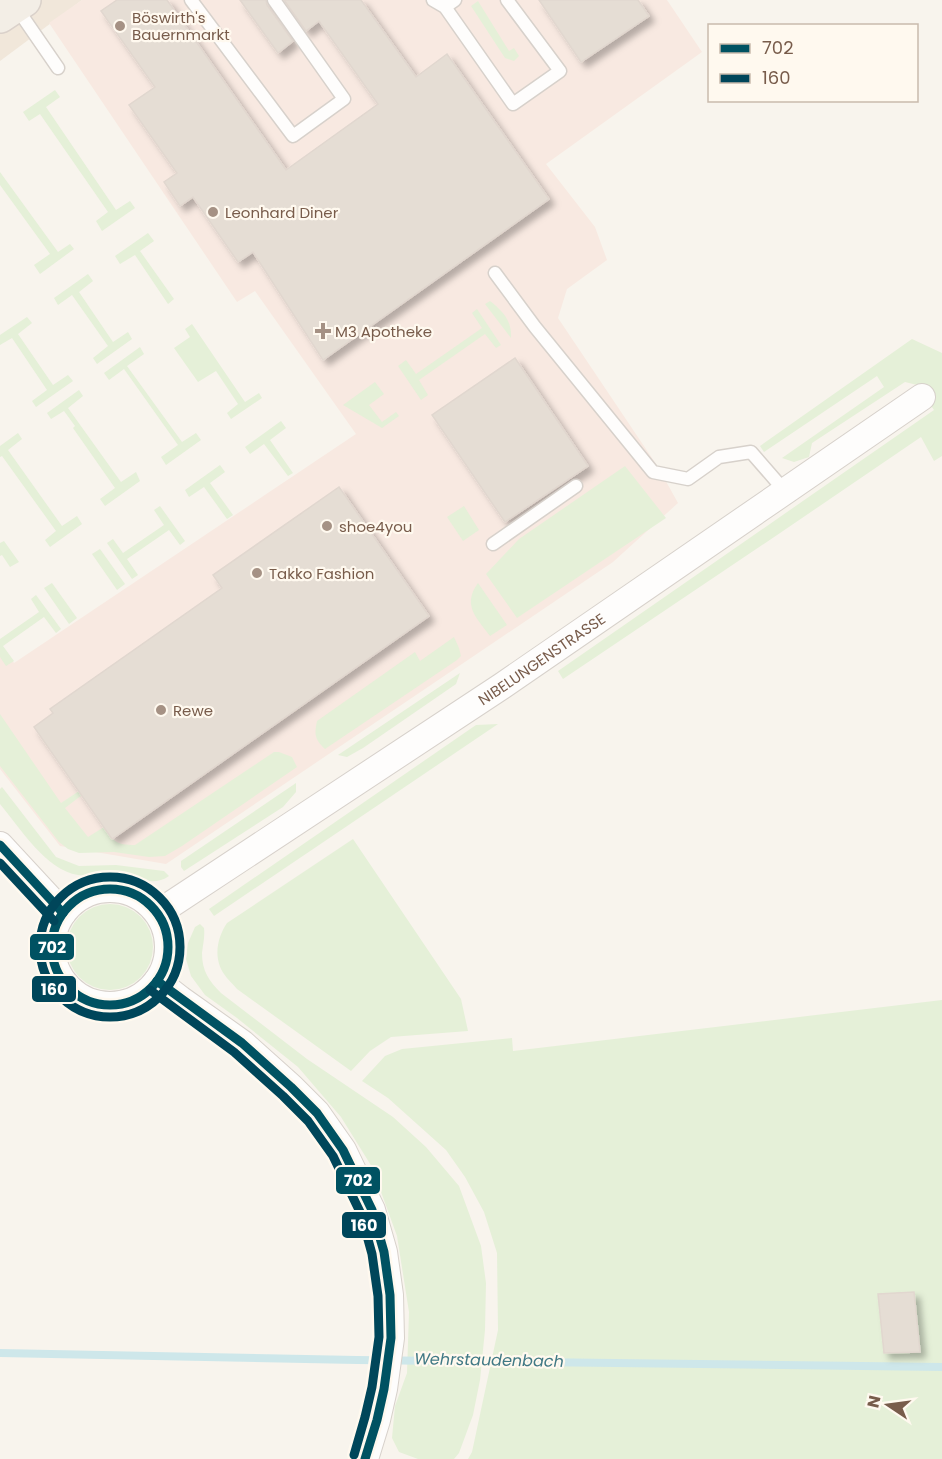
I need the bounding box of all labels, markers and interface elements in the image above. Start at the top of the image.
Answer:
place label: Böswirth's Bauernmarkt [132,7,230,45]
marker: Böswirth's Bauernmarkt [113,19,127,33]
legend [708,24,918,102]
text: 702 [762,35,793,60]
text: 160 [762,65,791,90]
place label: Leonhard Diner [225,202,339,223]
marker: Leonhard Diner [206,205,220,219]
place label: M3 Apotheke [335,321,432,342]
marker: M3 Apotheke [316,324,330,338]
place label: shoe4you [339,516,412,537]
marker: shoe4you [320,519,334,533]
place label: Takko Fashion [269,563,374,584]
marker: Takko Fashion [250,566,264,580]
street label: NIBELUNGENSTRASSE [474,608,609,710]
place label: Rewe [173,700,213,721]
marker: Rewe [154,703,168,717]
line badge: 702 [29,933,75,961]
text: 702 [38,936,66,959]
line badge: 160 [31,975,77,1003]
text: 160 [41,978,67,1001]
line badge: 702 [335,1166,381,1195]
text: 702 [344,1169,372,1192]
line badge: 160 [341,1211,387,1239]
text: 160 [351,1214,377,1237]
water label: Wehrstaudenbach [414,1347,564,1373]
north arrow [858,1375,918,1435]
text: N [861,1393,886,1410]

